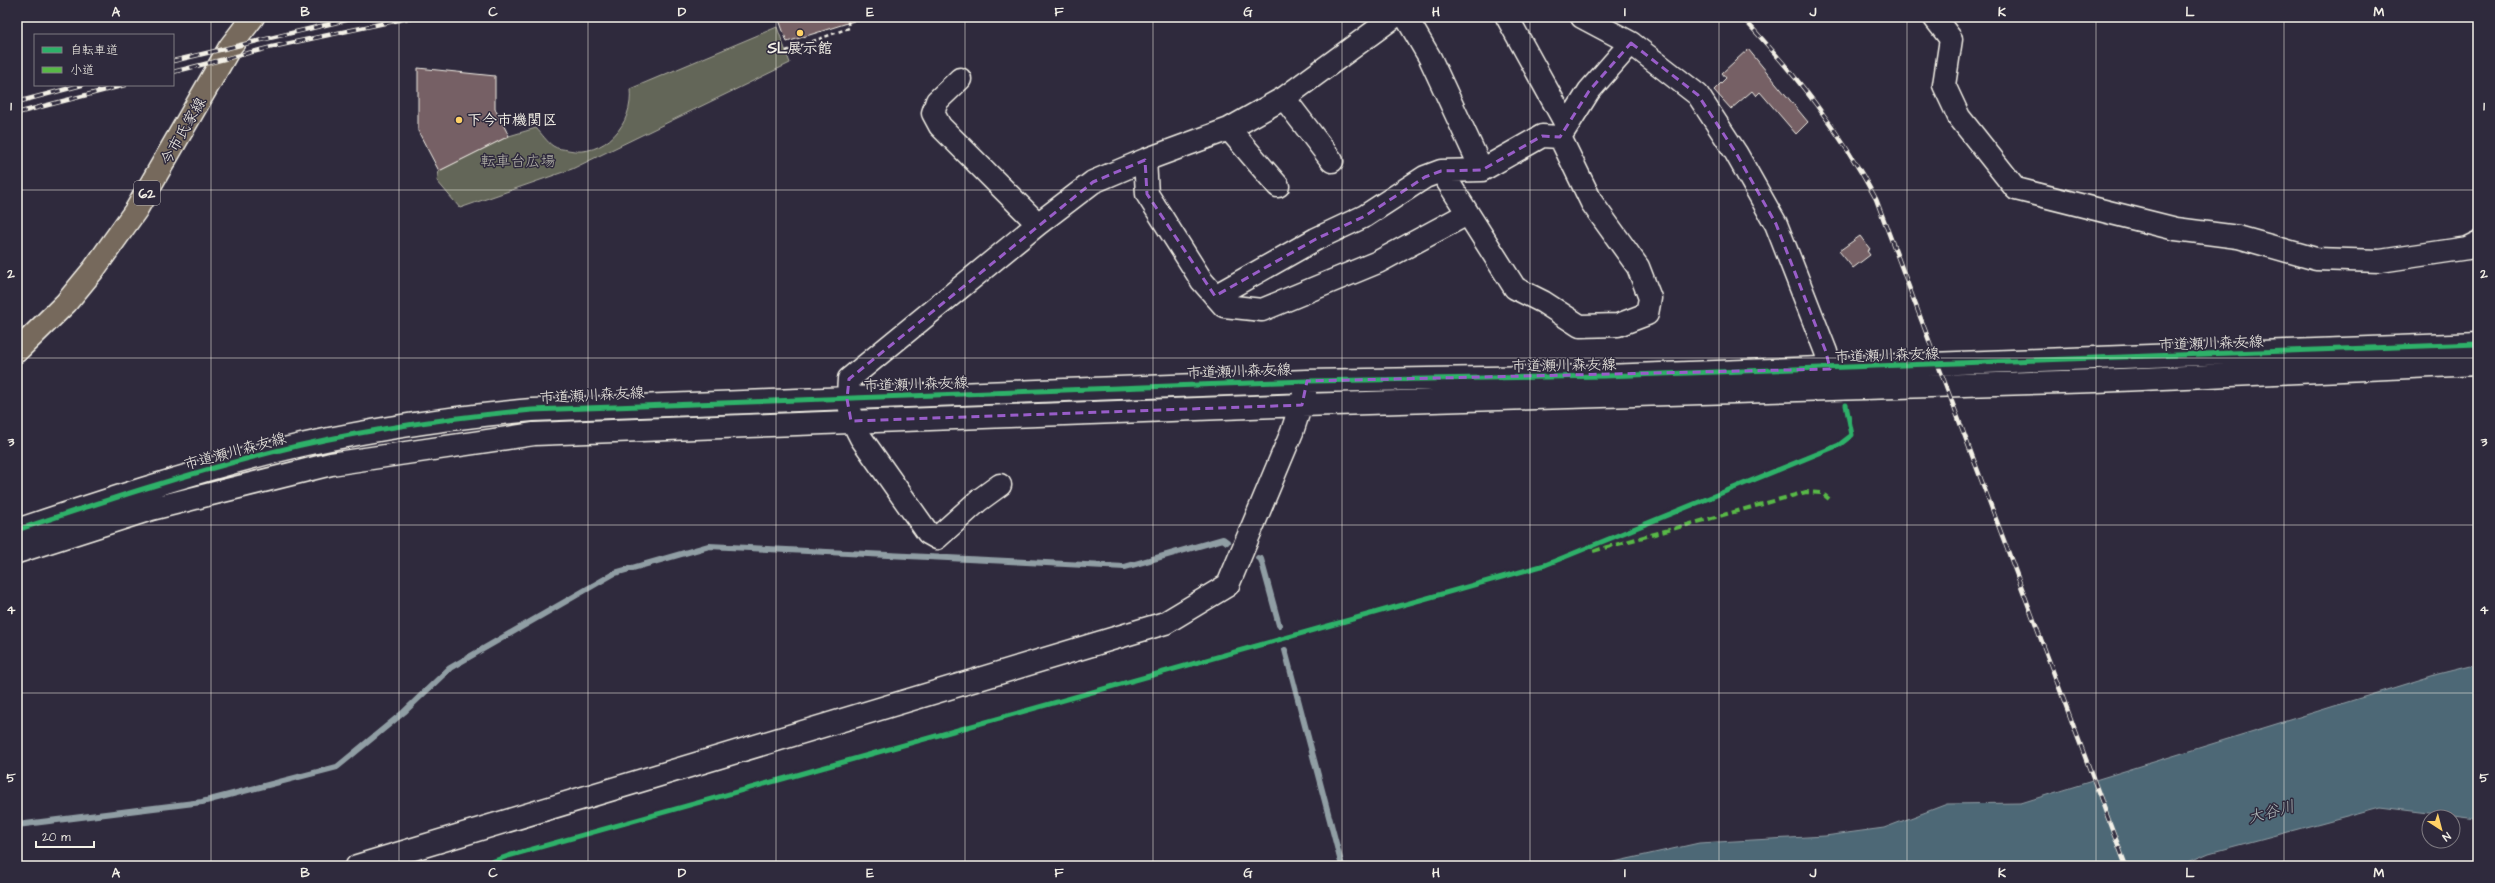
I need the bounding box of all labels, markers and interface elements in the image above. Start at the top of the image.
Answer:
text: A [112,3,121,21]
text: B [300,3,310,21]
text: C [488,3,498,21]
text: D [678,3,687,21]
text: E [866,3,874,21]
text: F [1054,3,1064,21]
text: G [1243,3,1253,21]
text: H [1432,3,1440,21]
text: I [1624,3,1626,21]
text: J [1809,3,1817,21]
text: K [1998,3,2006,21]
text: L [2185,3,2195,21]
text: M [2374,3,2385,21]
marker: SL展示館 [795,28,805,38]
legend [34,34,174,86]
place label: SL展示館 [766,38,833,59]
text: 自転車道 [70,42,118,59]
text: 小道 [70,62,94,79]
street label: 今市氏家線 [156,94,211,169]
text: 1 [10,97,12,115]
text: 1 [2483,97,2485,115]
place label: 下今市機関区 [467,110,557,131]
marker: 下今市機関区 [454,115,464,125]
park label: 転車台広場 [480,151,556,172]
road number: 62 [134,181,160,205]
text: 2 [6,265,15,283]
text: 2 [2479,265,2488,283]
street label: 市道瀬川森友線 [2158,331,2264,356]
street label: 市道瀬川森友線 [1834,343,1940,368]
street label: 市道瀬川森友線 [1511,354,1617,377]
street label: 市道瀬川森友線 [1186,359,1292,384]
street label: 市道瀬川森友線 [863,372,969,397]
street label: 市道瀬川森友線 [539,382,645,409]
street label: 市道瀬川森友線 [182,428,289,475]
text: 3 [7,433,15,451]
text: 3 [2480,433,2488,451]
text: 4 [7,601,16,619]
text: 4 [2480,601,2489,619]
text: 5 [6,769,16,787]
text: 5 [2479,769,2489,787]
water label: 大谷川 [2245,795,2297,829]
north arrow [2421,809,2461,849]
scale bar [36,823,94,849]
text: 20 m [42,829,71,846]
text: N [2439,829,2454,845]
text: A [112,864,121,882]
text: B [300,864,310,882]
text: C [488,864,498,882]
text: D [678,864,687,882]
text: E [866,864,874,882]
text: F [1054,864,1064,882]
text: G [1243,864,1253,882]
text: H [1432,864,1440,882]
text: I [1624,864,1626,882]
text: J [1809,864,1817,882]
text: K [1998,864,2006,882]
text: L [2185,864,2195,882]
text: M [2374,864,2385,882]

